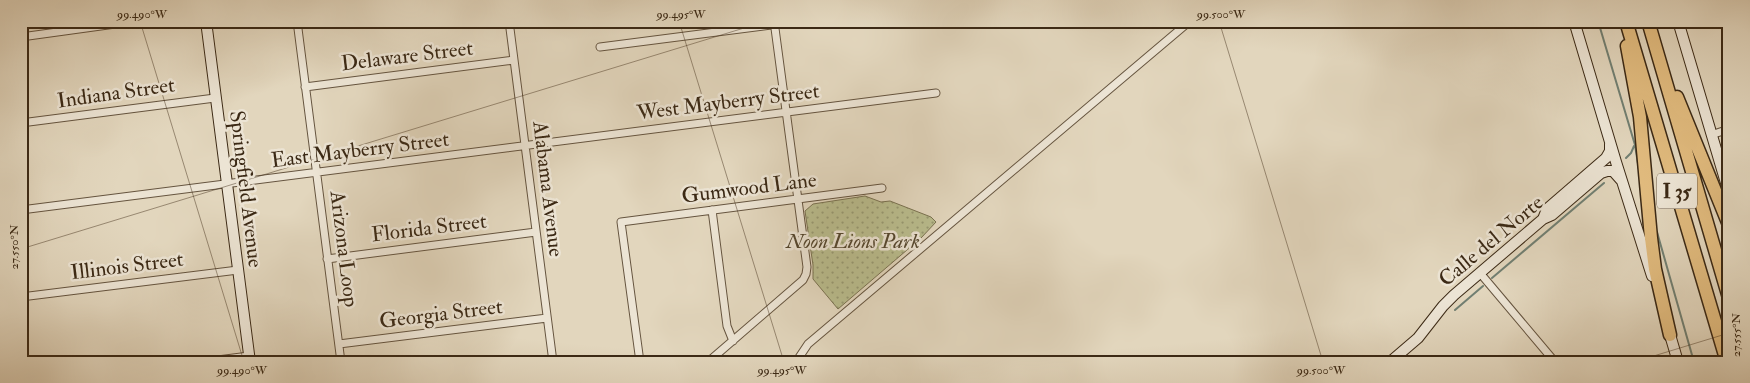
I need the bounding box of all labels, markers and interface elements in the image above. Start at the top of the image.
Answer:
text: 99.490°W [116,7,168,22]
text: 99.495°W [655,7,706,22]
text: 99.500°W [1196,7,1246,22]
street label: Delaware Street [339,34,475,77]
street label: Indiana Street [56,71,177,115]
street label: West Mayberry Street [634,77,821,127]
street label: Springfield Avenue [223,109,269,269]
street label: Alabama Avenue [526,119,570,259]
street label: East Mayberry Street [269,126,451,174]
street label: Gumwood Lane [680,166,818,210]
road number: I 35 [1657,174,1697,208]
street label: Arizona Loop [323,188,365,309]
street label: Calle del Norte [1433,189,1549,293]
street label: Florida Street [370,208,488,248]
text: 27.550°N [7,224,22,270]
park label: Noon Lions Park [785,228,920,255]
street label: Illinois Street [69,246,185,286]
street label: Georgia Street [378,293,504,335]
text: 27.555°N [1729,313,1744,357]
text: 99.490°W [216,363,268,378]
text: 99.495°W [756,363,807,378]
text: 99.500°W [1296,363,1346,378]

